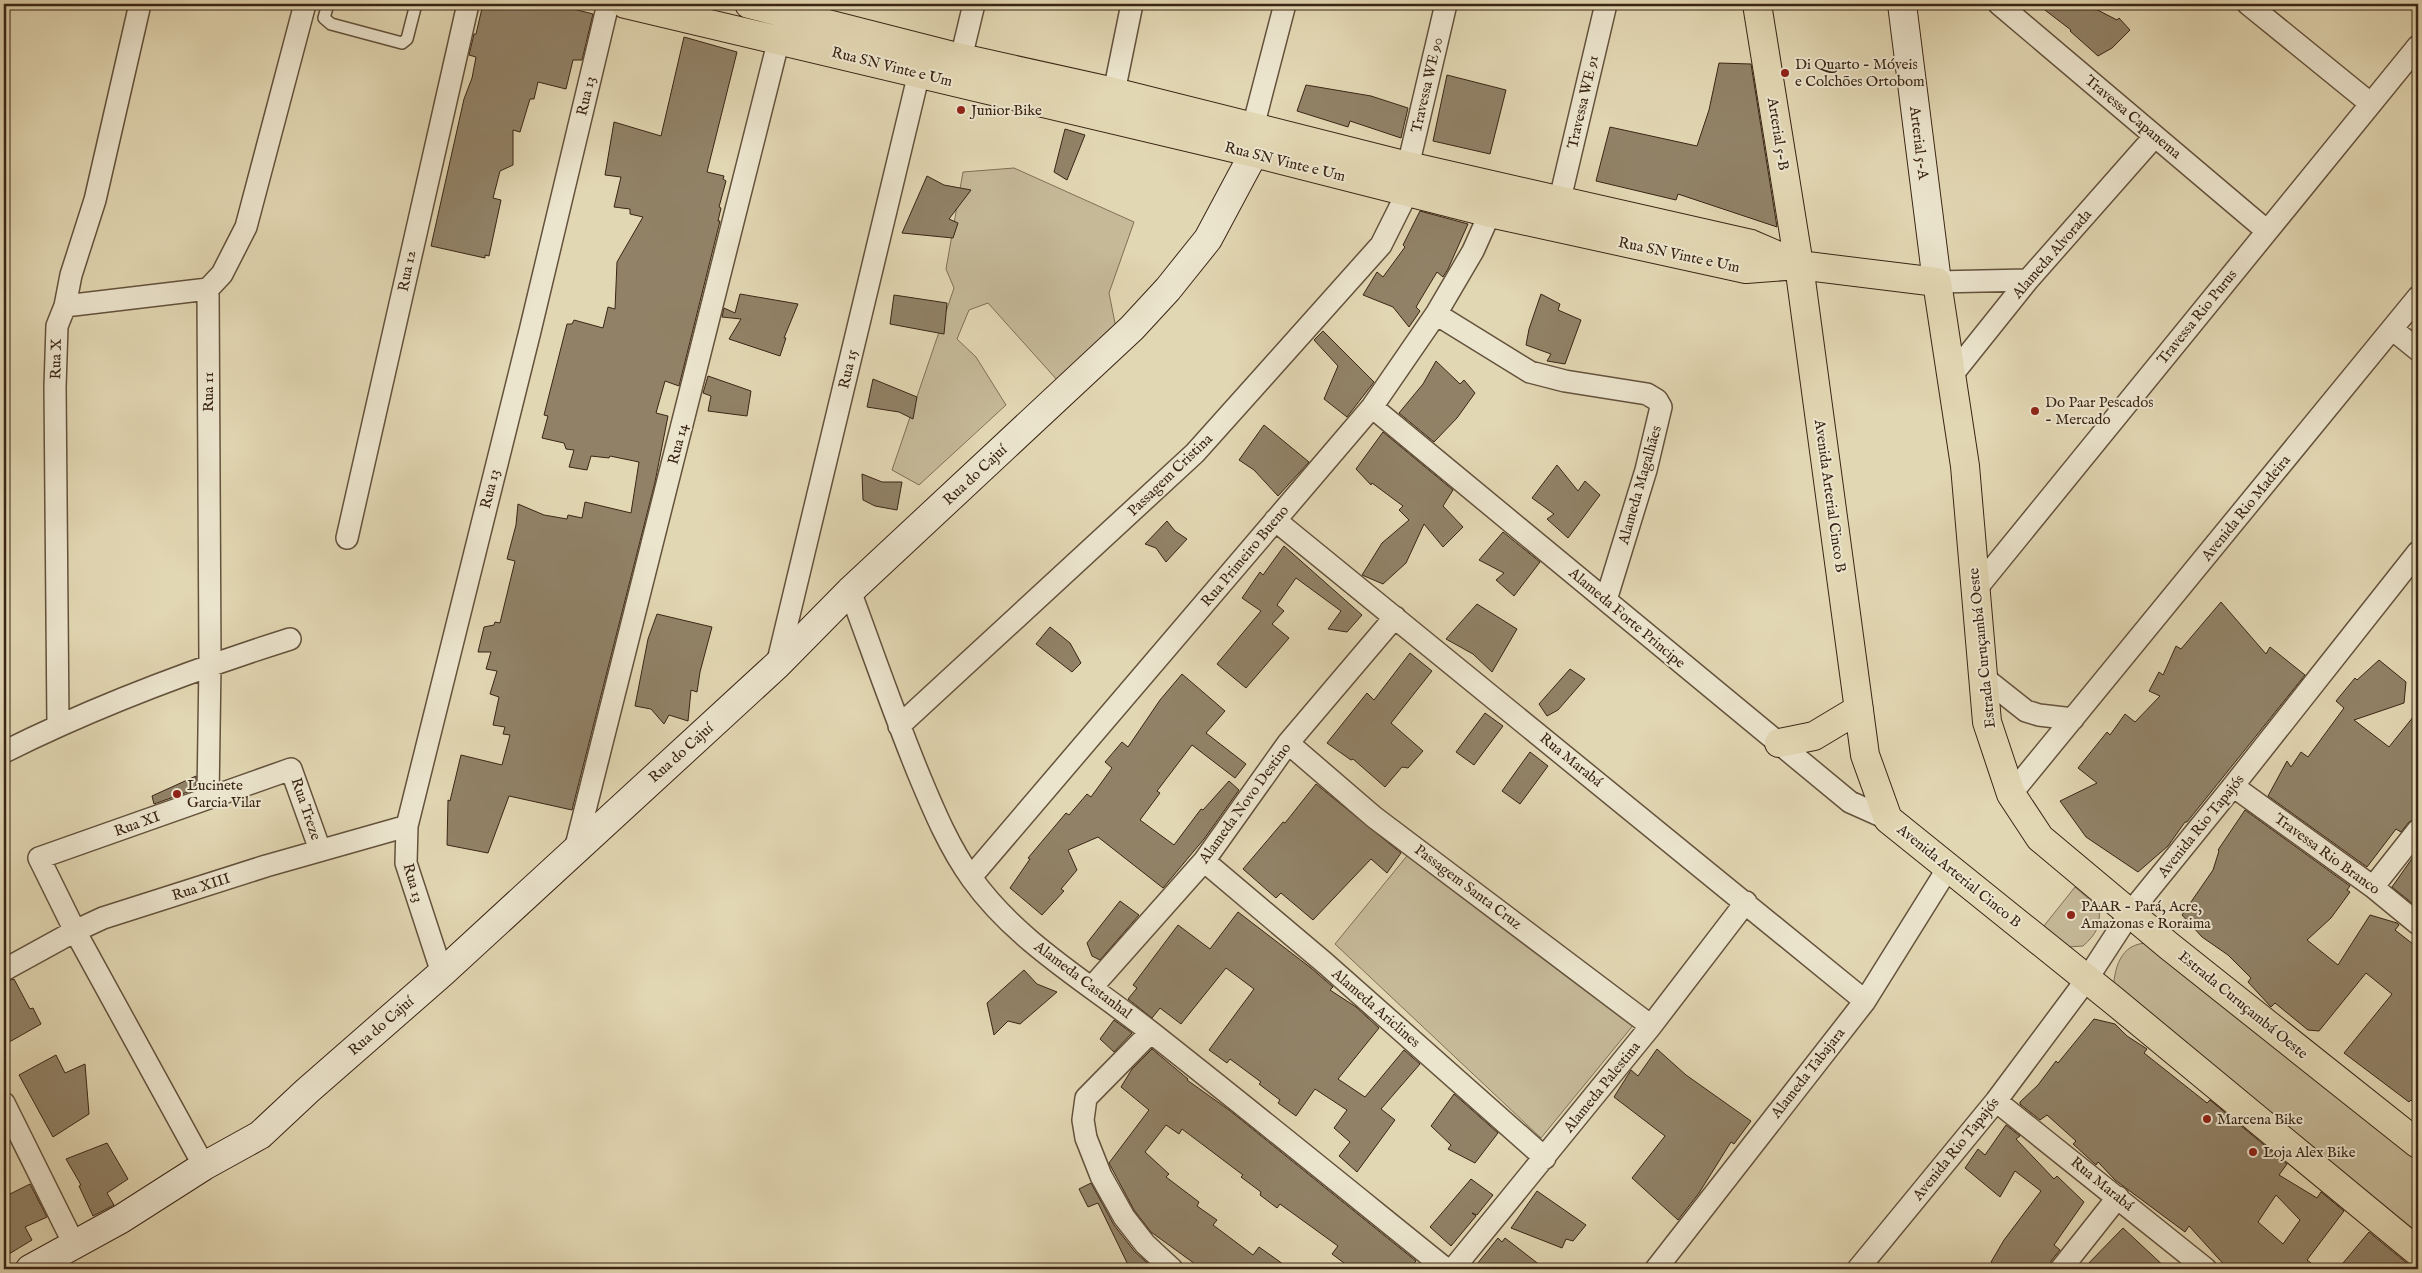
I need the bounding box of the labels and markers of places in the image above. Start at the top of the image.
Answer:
place label: Di Quarto - Móveis e Colchões Ortobom [1795,55,1925,91]
marker: Di Quarto - Móveis e Colchões Ortobom [1779,67,1791,79]
place label: Junior Bike [969,101,1042,120]
marker: Junior Bike [955,104,967,116]
place label: Do Paar Pescados - Mercado [2045,393,2154,429]
marker: Do Paar Pescados - Mercado [2029,405,2041,417]
place label: Lucinete Garcia Vilar [187,776,262,812]
marker: Lucinete Garcia Vilar [171,788,183,800]
place label: PAAR - Pará, Acre, Amazonas e Roraima [2080,897,2211,933]
marker: PAAR - Pará, Acre, Amazonas e Roraima [2065,909,2077,921]
place label: Marcena Bike [2217,1110,2303,1129]
marker: Marcena Bike [2201,1113,2213,1125]
place label: Loja Alex Bike [2263,1143,2356,1162]
marker: Loja Alex Bike [2247,1146,2259,1158]

